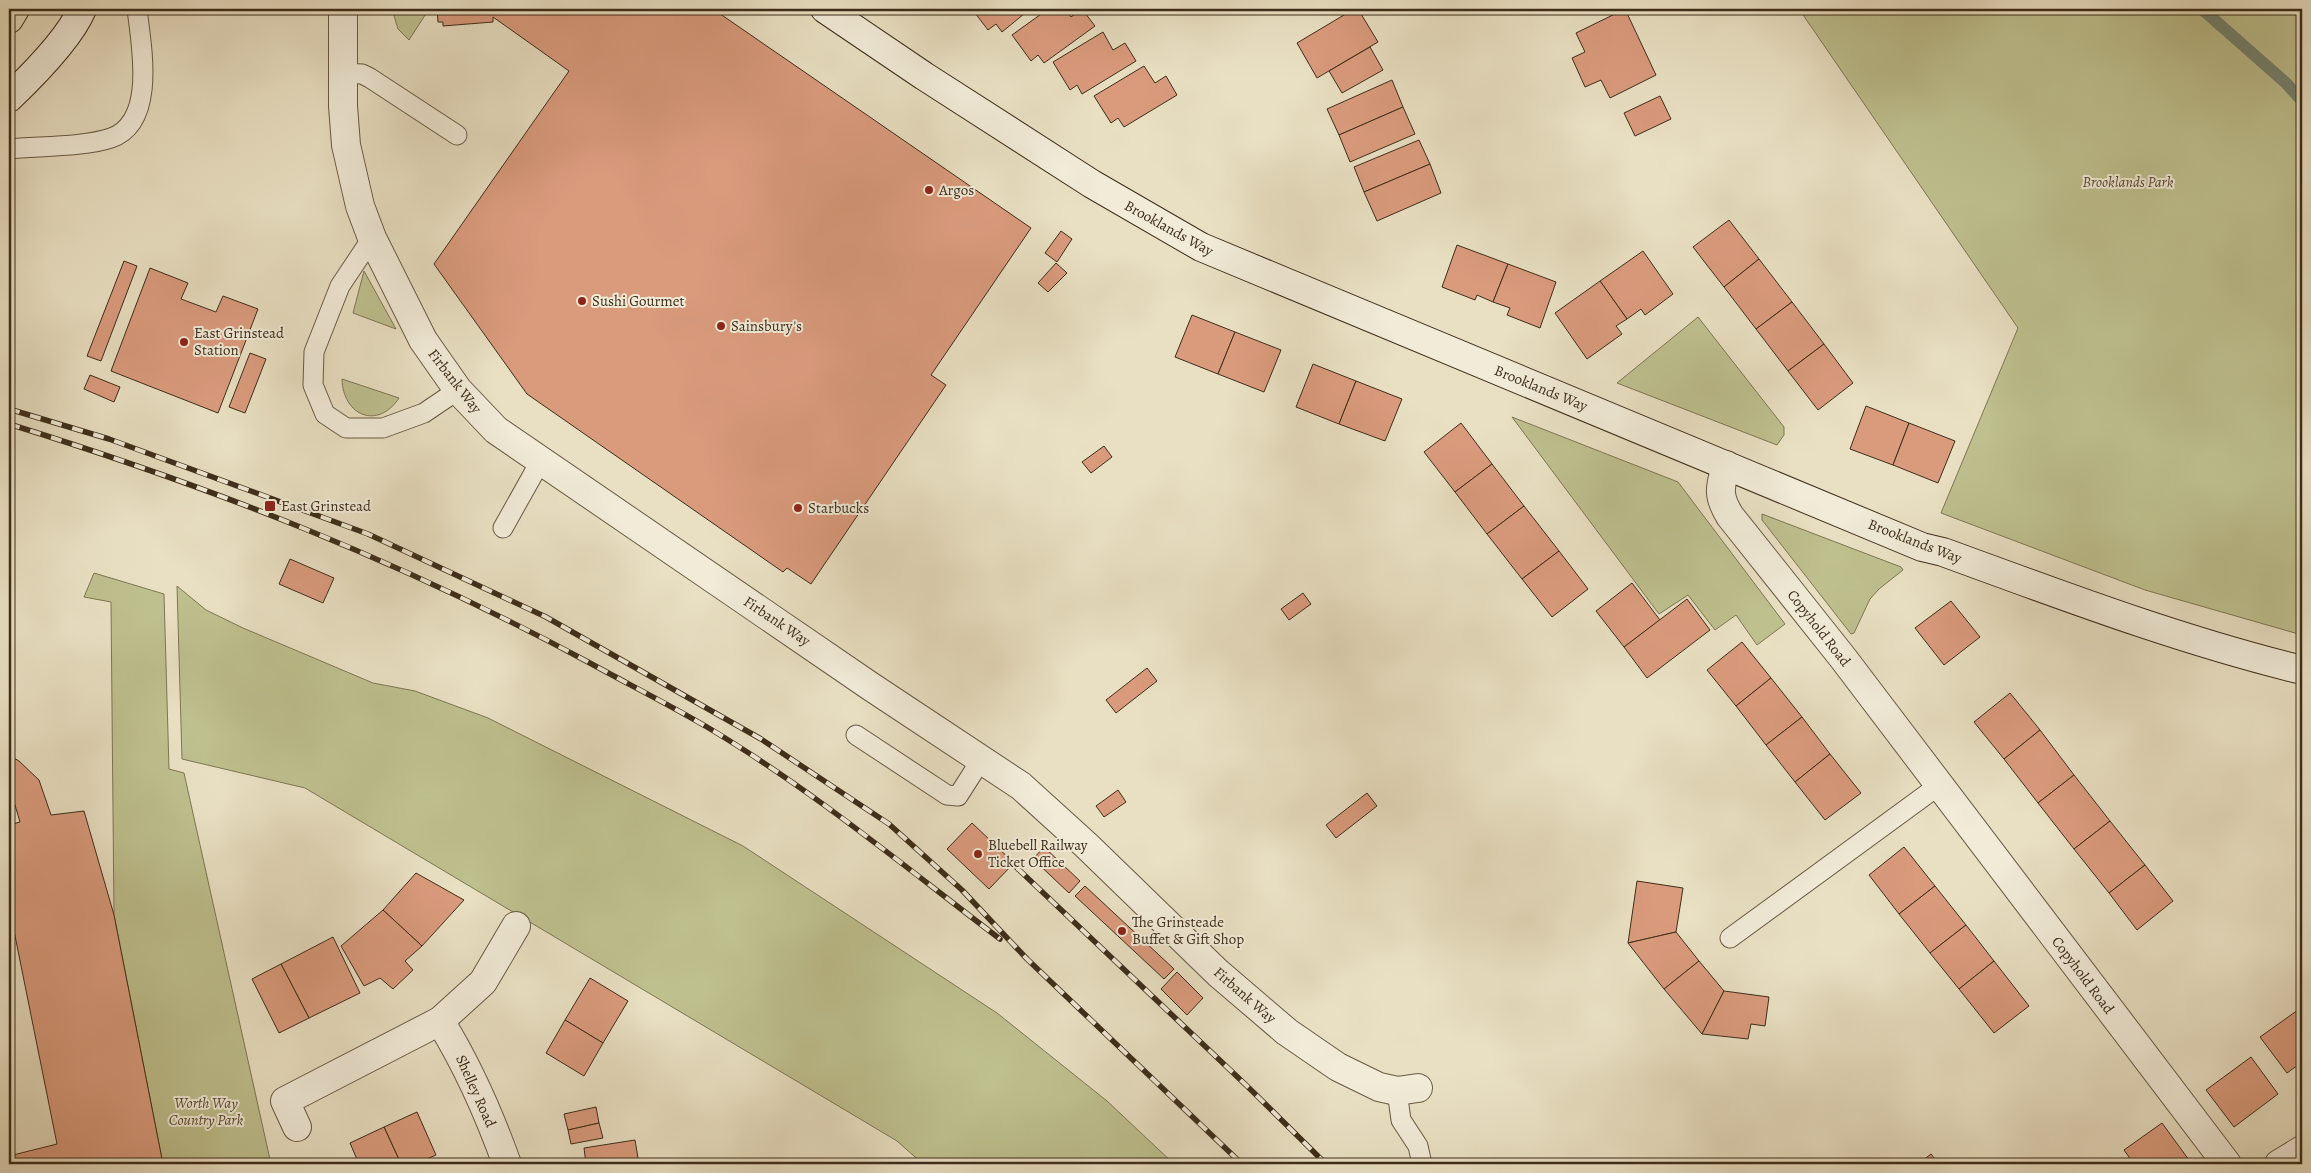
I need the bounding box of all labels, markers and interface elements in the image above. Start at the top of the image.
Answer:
park label: Brooklands Park [2082,172,2174,192]
place label: Argos [938,180,974,200]
marker: Argos [923,184,935,196]
street label: Brooklands Way [1121,195,1217,261]
place label: Sushi Gourmet [592,291,685,311]
marker: Sushi Gourmet [576,295,588,307]
place label: Sainsbury's [731,316,802,336]
marker: Sainsbury's [715,320,727,332]
place label: East Grinstead Station [194,323,285,360]
marker: East Grinstead Station [178,336,190,348]
street label: Firbank Way [423,345,487,418]
street label: Brooklands Way [1491,360,1591,416]
place label: East Grinstead [281,496,372,516]
place label: Starbucks [808,498,869,518]
marker: East Grinstead [263,499,277,513]
marker: Starbucks [792,502,804,514]
street label: Brooklands Way [1865,514,1965,568]
street label: Copyhold Road [1783,585,1856,671]
street label: Firbank Way [740,591,815,651]
place label: Bluebell Railway Ticket Office [988,835,1088,872]
marker: Bluebell Railway Ticket Office [972,848,984,860]
place label: The Grinsteade Buffet & Gift Shop [1132,912,1244,949]
marker: The Grinsteade Buffet & Gift Shop [1116,925,1128,937]
street label: Copyhold Road [2047,932,2119,1019]
street label: Firbank Way [1209,962,1281,1028]
street label: Shelley Road [451,1052,501,1131]
park label: Worth Way Country Park [169,1093,244,1130]

